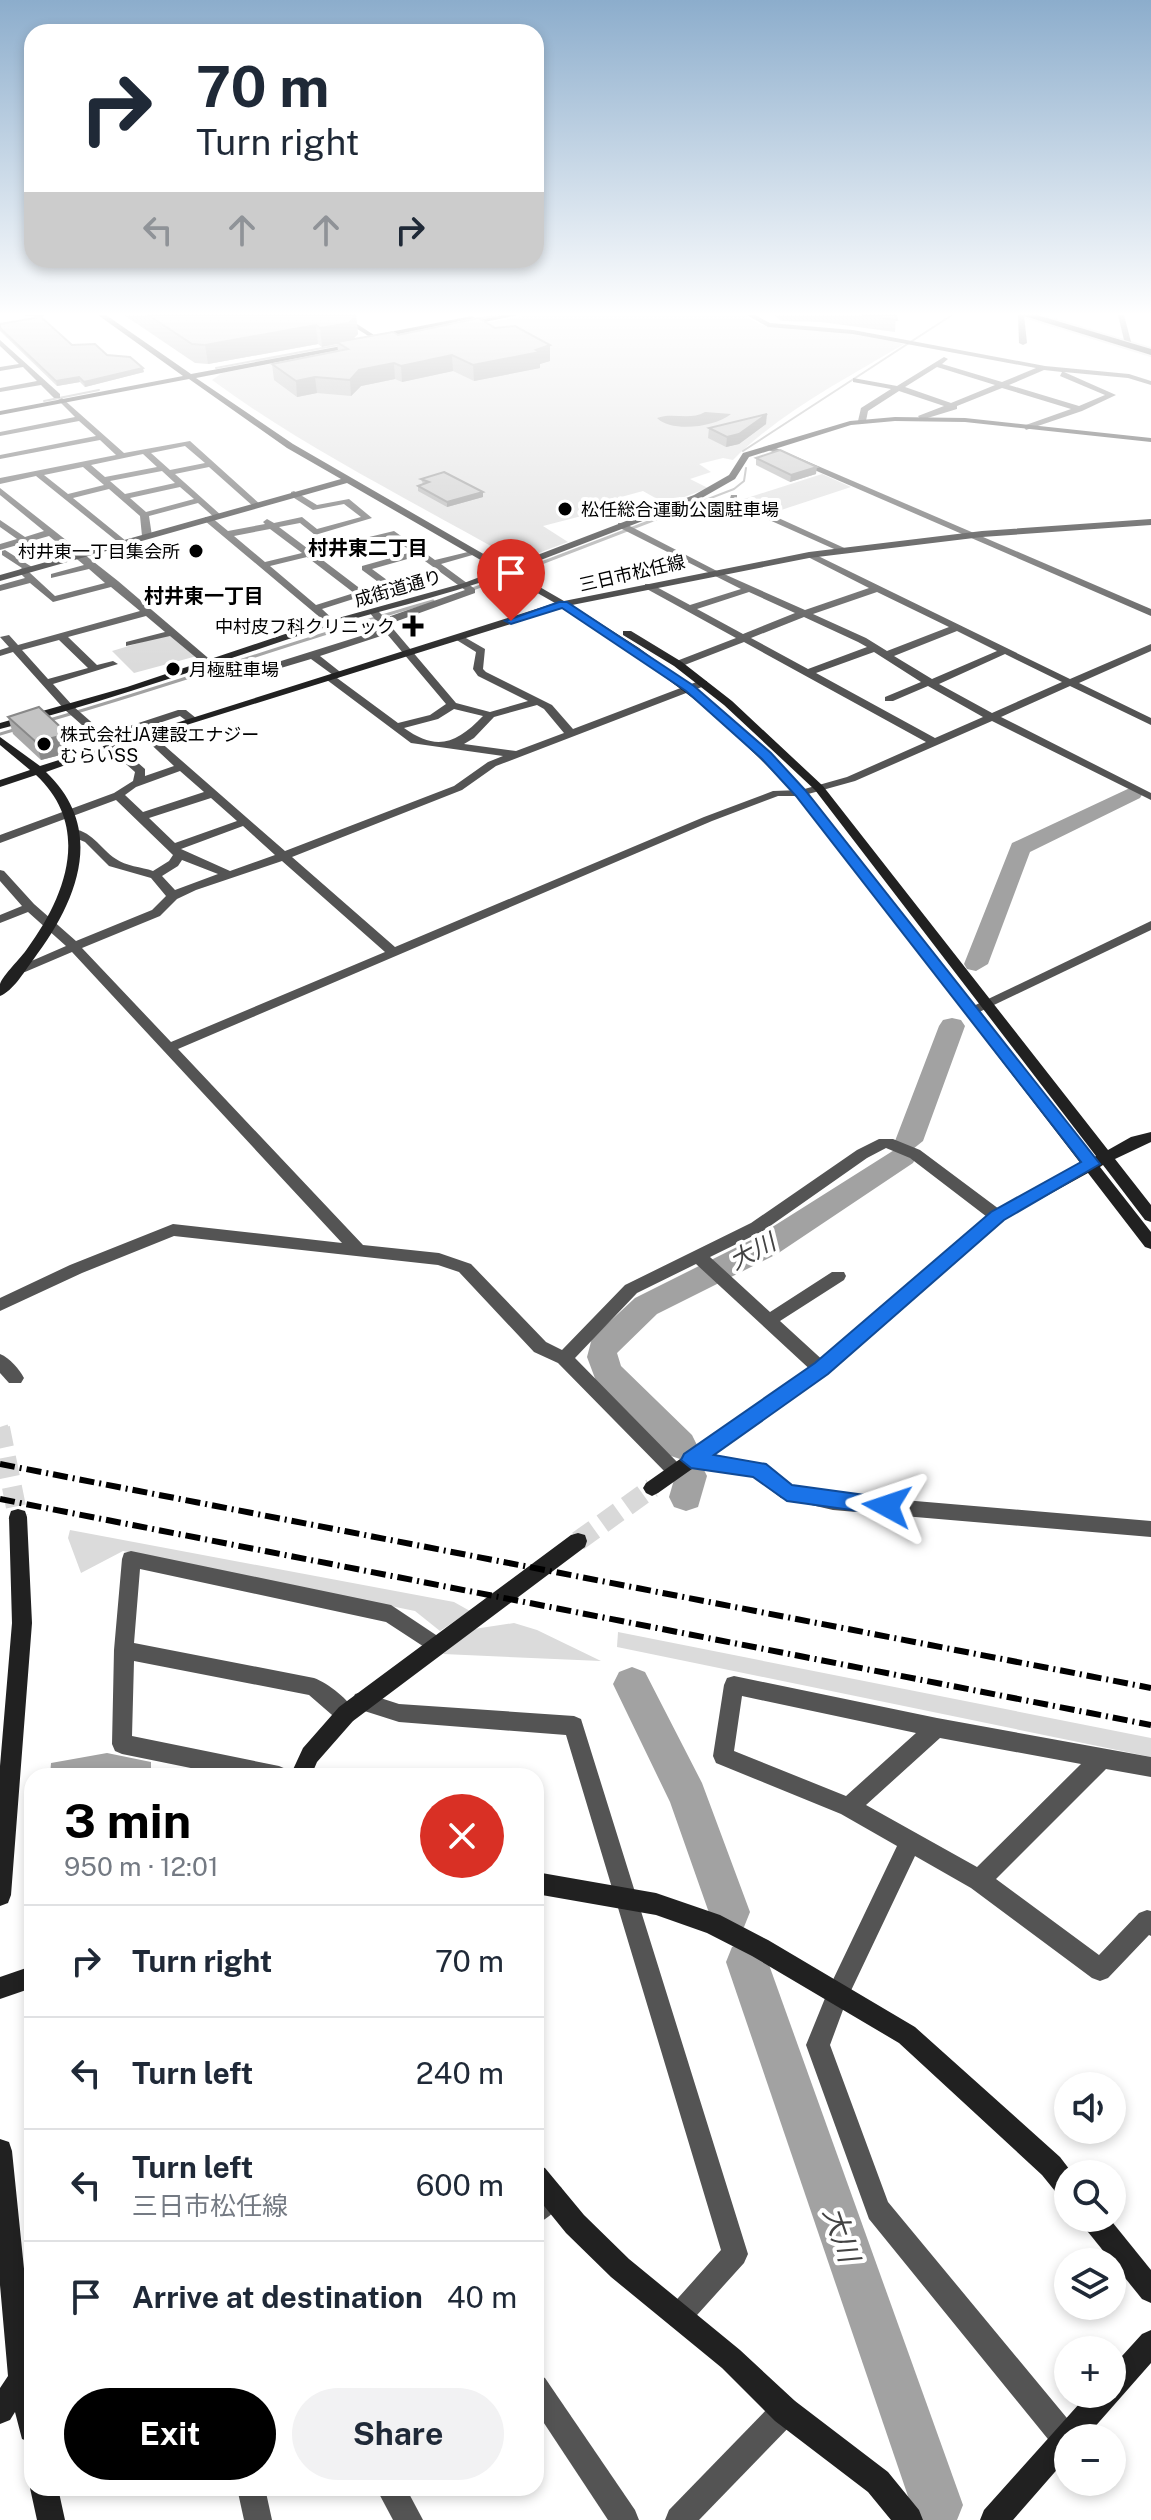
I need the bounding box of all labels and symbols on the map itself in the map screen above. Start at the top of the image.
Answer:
place label: 松任総合運動公園駐車場 [581,499,779,520]
marker: 松任総合運動公園駐車場 [556,500,574,518]
district label: 村井東二丁目 [308,536,428,560]
pin [477,539,545,621]
place label: 村井東一丁目集会所 [18,541,180,562]
marker: 村井東一丁目集会所 [187,542,205,560]
street label: 三日市松任線 [577,551,687,595]
street label: 成街道通り [352,566,444,610]
district label: 村井東一丁目 [144,584,264,608]
marker: 中村皮フ科クリニック [402,615,424,637]
place label: 中村皮フ科クリニック [215,616,395,637]
place label: 月極駐車場 [189,659,279,680]
marker: 月極駐車場 [164,660,182,678]
place label: 株式会社JA建設エナジー むらいSS [60,724,259,766]
marker: 株式会社JA建設エナジー むらいSS [35,735,53,753]
water label: 大川 [724,1226,782,1275]
position arrow [845,1464,929,1548]
water label: 大川 [817,2202,868,2269]

